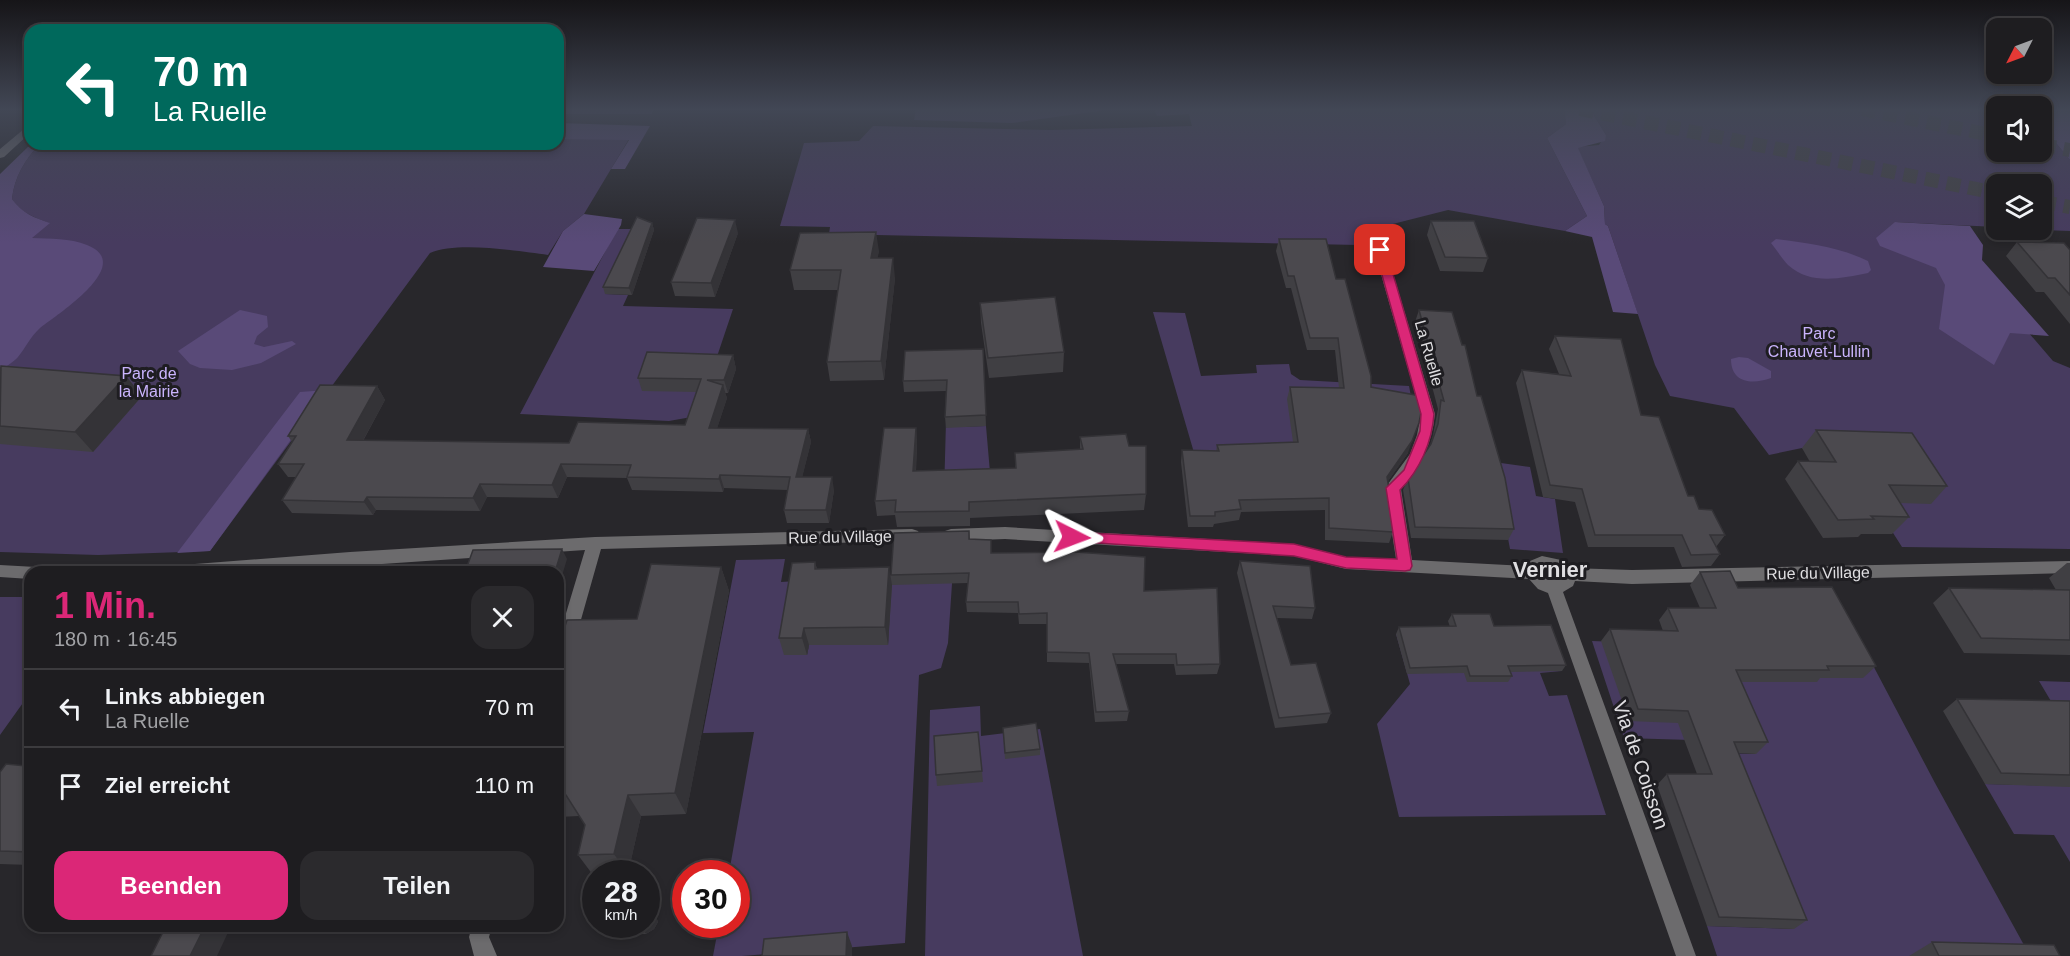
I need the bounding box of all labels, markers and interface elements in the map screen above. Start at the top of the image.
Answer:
north arrow [1986,18,2052,84]
map controls [1986,18,2052,240]
icon: left [54,48,132,126]
text: 70 m [153,48,249,95]
button: sound [1986,96,2052,162]
text: La Ruelle [153,97,267,127]
button: layers [1986,174,2052,240]
pin [1354,224,1405,275]
icon: arrive [1363,233,1396,266]
street label: La Ruelle [1412,318,1447,388]
park label: Parc Chauvet-Lullin [1768,325,1870,360]
park label: Parc de la Mairie [119,365,179,400]
position arrow [1040,505,1104,569]
street label: Rue du Village [788,528,892,546]
district label: Vernier [1513,557,1588,582]
street label: Rue du Village [1766,564,1870,582]
text: 1 Min. [54,585,156,626]
button: close [471,586,534,649]
text: 180 m · 16:45 [54,628,177,650]
text: Links abbiegen [105,684,265,709]
icon: left [54,692,87,725]
text: 70 m [485,695,534,720]
street label: Via de Coisson [1609,698,1673,832]
text: La Ruelle [105,710,190,732]
icon: arrive [54,770,87,803]
text: Ziel erreicht [105,773,230,798]
text: 110 m [474,773,534,798]
button: Beenden [54,851,288,920]
button: Teilen [300,851,534,920]
speed limit sign: 30 [672,860,750,938]
text: 28 [604,875,638,908]
text: km/h [605,906,637,923]

